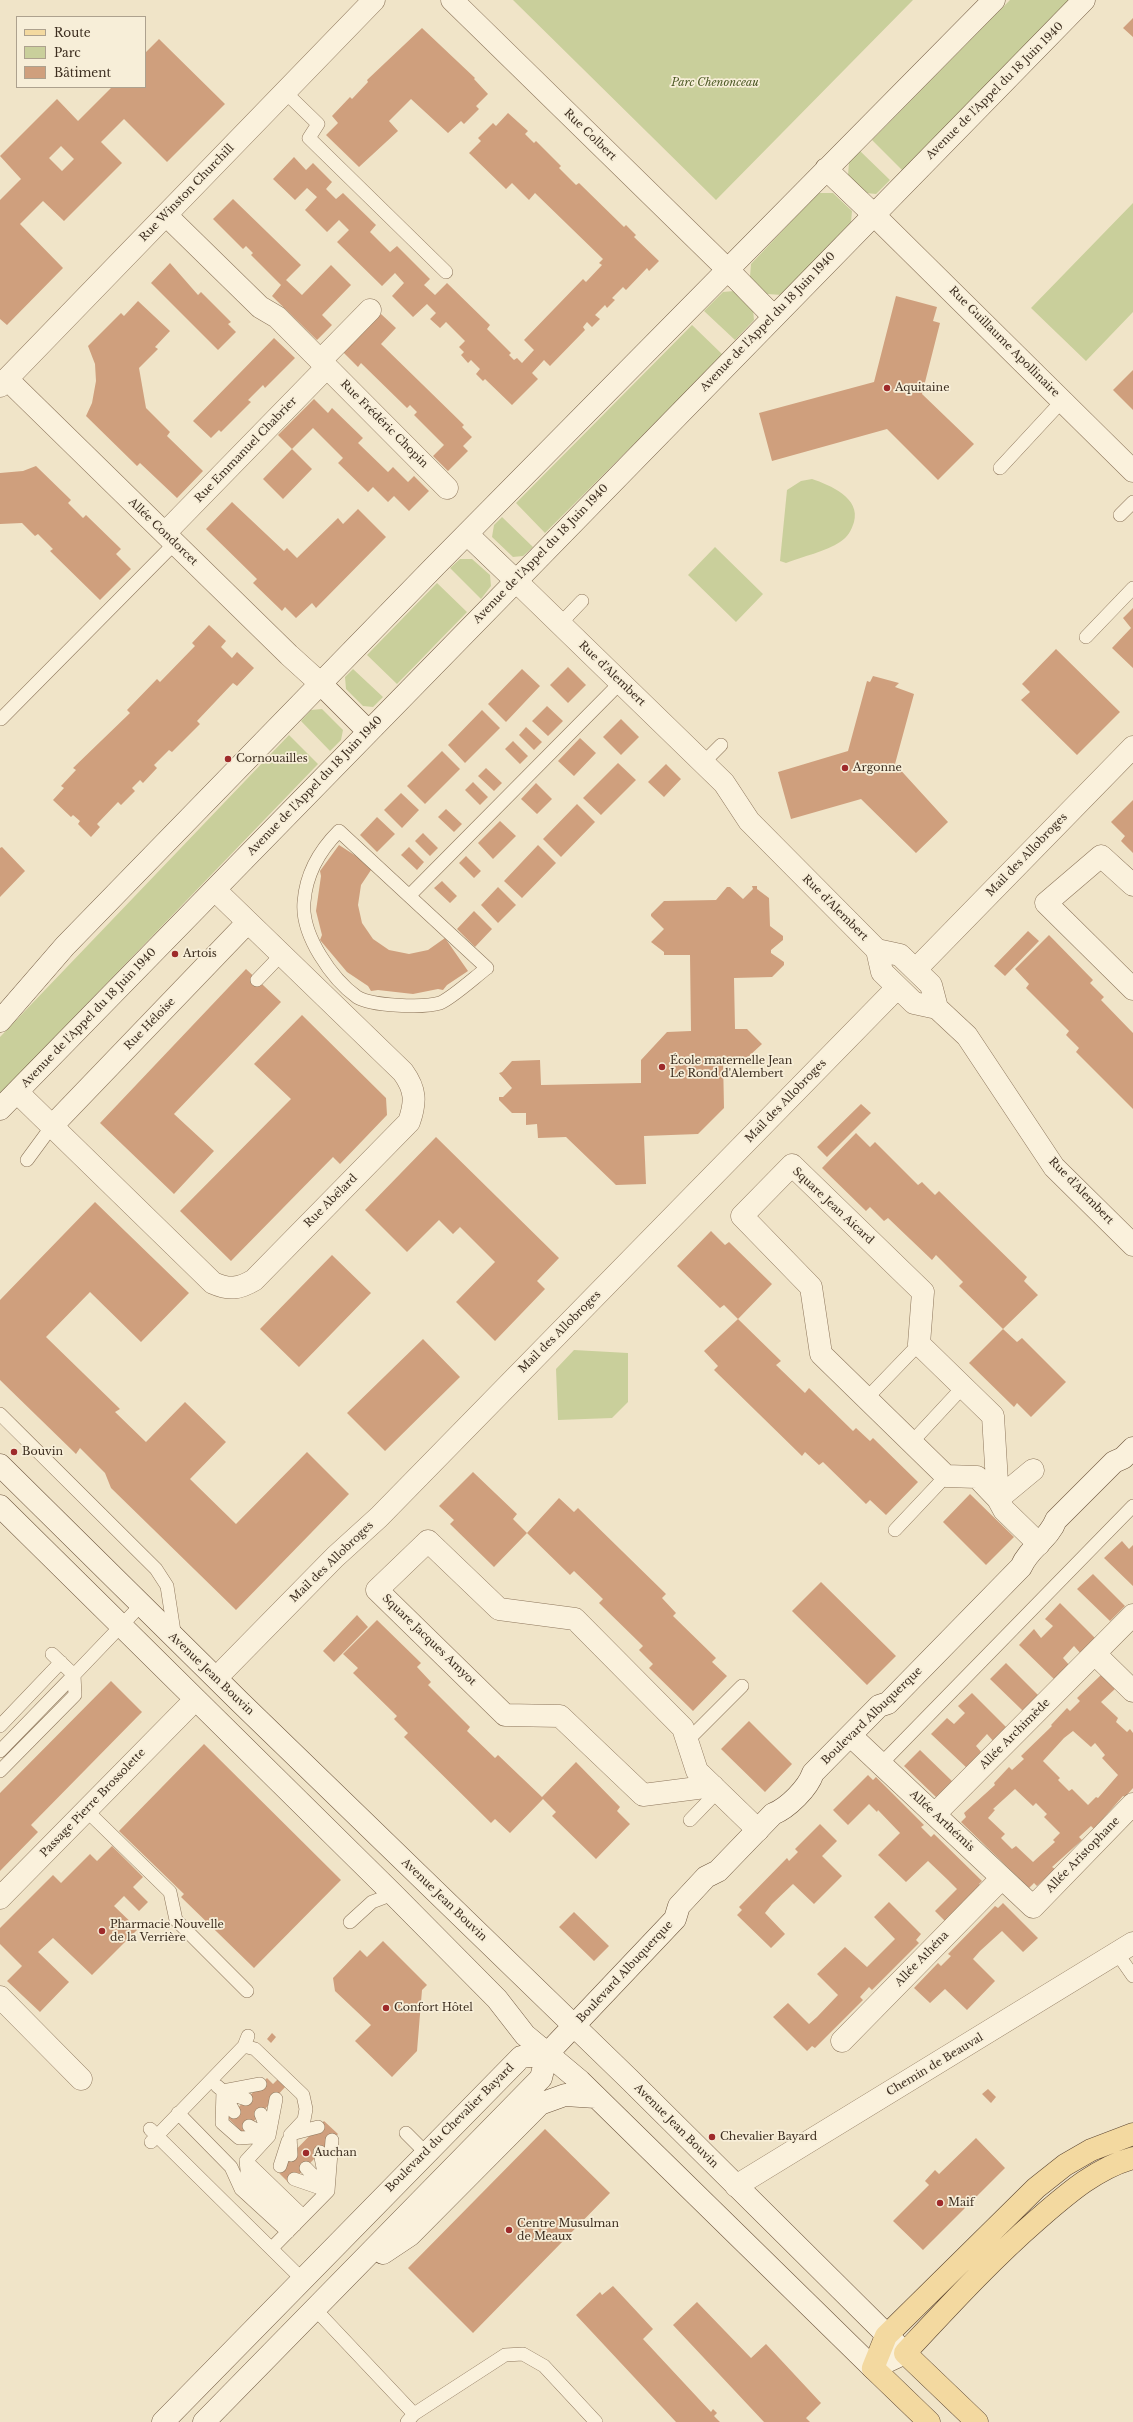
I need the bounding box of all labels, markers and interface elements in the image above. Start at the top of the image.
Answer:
legend [16,16,146,88]
street label: Avenue de l'Appel du 18 Juin 1940 [924,20,1066,162]
text: Route [54,25,91,40]
text: Parc [54,45,81,60]
text: Bâtiment [54,65,111,80]
park label: Parc Chenonceau [671,76,759,90]
street label: Rue Colbert [561,107,619,163]
street label: Rue Winston Churchill [137,142,237,244]
street label: Avenue de l'Appel du 18 Juin 1940 [698,250,838,394]
street label: Rue Guillaume Apollinaire [946,284,1062,400]
street label: Rue Frédéric Chopin [337,377,431,471]
place label: Aquitaine [895,381,950,395]
marker: Aquitaine [882,383,892,393]
street label: Rue Emmanuel Chabrier [192,395,300,505]
street label: Avenue de l'Appel du 18 Juin 1940 [471,482,611,626]
street label: Allée Condorcet [126,496,200,568]
street label: Rue d'Alembert [576,639,648,709]
street label: Avenue de l'Appel du 18 Juin 1940 [245,714,385,858]
place label: Cornouailles [236,752,308,766]
marker: Cornouailles [223,754,233,764]
place label: Argonne [853,761,902,775]
marker: Argonne [840,763,850,773]
street label: Mail des Allobroges [984,811,1070,899]
street label: Rue d'Alembert [799,872,871,944]
street label: Avenue de l'Appel du 18 Juin 1940 [19,946,159,1090]
place label: Artois [183,947,217,961]
marker: Artois [170,949,180,959]
street label: Rue Héloise [122,995,178,1053]
place label: École maternelle Jean Le Rond d'Alembert [670,1054,792,1080]
street label: Mail des Allobroges [743,1057,829,1145]
marker: École maternelle Jean Le Rond d'Alembert [657,1062,667,1072]
street label: Rue d'Alembert [1046,1155,1116,1227]
street label: Square Jean Aicard [790,1165,876,1247]
street label: Rue Abélard [302,1172,360,1230]
street label: Mail des Allobroges [516,1288,604,1376]
place label: Bouvin [22,1445,63,1459]
marker: Bouvin [9,1447,19,1457]
street label: Mail des Allobroges [288,1519,376,1605]
street label: Square Jacques Amyot [379,1592,479,1688]
street label: Avenue Jean Bouvin [166,1630,256,1718]
street label: Boulevard Albuquerque [819,1664,925,1768]
street label: Allée Archimède [977,1696,1053,1772]
street label: Passage Pierre Brossolette [38,1746,148,1860]
street label: Allée Arthémis [907,1788,977,1854]
street label: Allée Aristophane [1043,1814,1123,1896]
street label: Avenue Jean Bouvin [399,1856,489,1944]
place label: Pharmacie Nouvelle de la Verrière [110,1918,224,1944]
street label: Boulevard Albuquerque [574,1918,676,2026]
marker: Pharmacie Nouvelle de la Verrière [97,1926,107,1936]
street label: Allée Athéna [892,1929,952,1989]
place label: Confort Hôtel [394,2001,473,2015]
marker: Confort Hôtel [381,2003,391,2013]
street label: Chemin de Beauval [884,2031,986,2099]
street label: Boulevard du Chevalier Bayard [383,2061,517,2195]
street label: Avenue Jean Bouvin [631,2081,721,2171]
place label: Chevalier Bayard [720,2130,817,2144]
marker: Chevalier Bayard [707,2132,717,2142]
place label: Auchan [314,2146,357,2160]
marker: Auchan [301,2148,311,2158]
place label: Maif [948,2196,974,2210]
marker: Maif [935,2198,945,2208]
place label: Centre Musulman de Meaux [517,2217,619,2243]
marker: Centre Musulman de Meaux [504,2225,514,2235]

